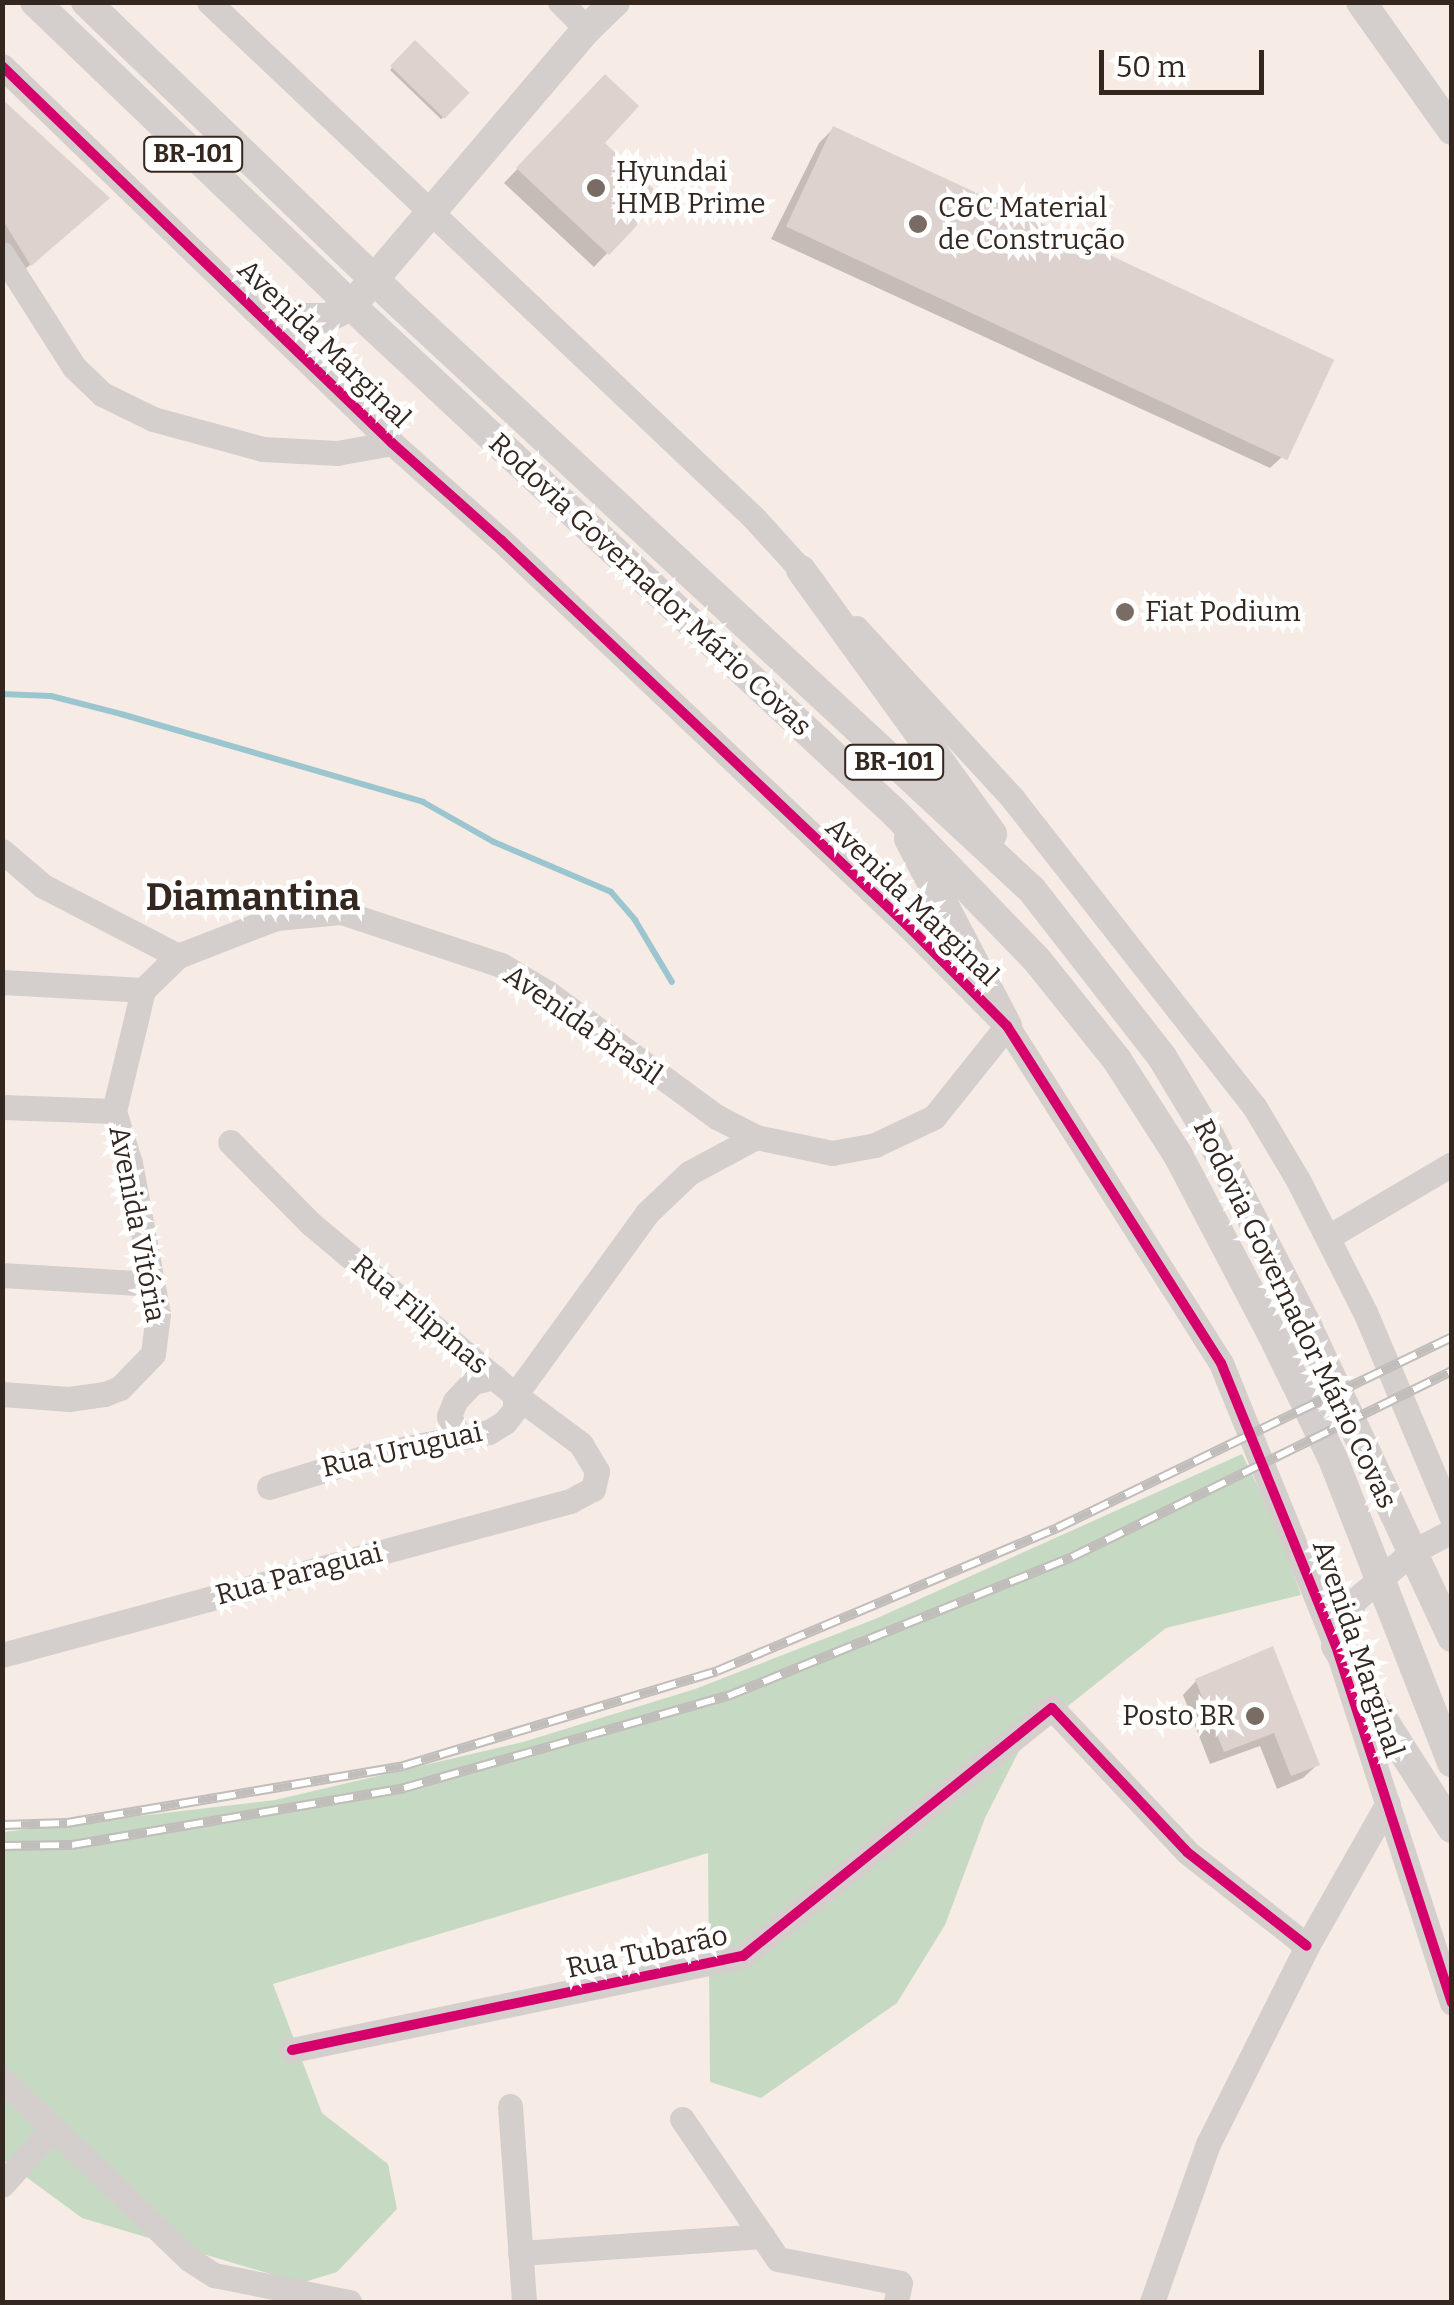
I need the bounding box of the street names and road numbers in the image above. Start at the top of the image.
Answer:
road number: BR-101 [143,134,243,174]
street label: Avenida Marginal [230,253,418,435]
street label: Rodovia Governador Mário Covas [482,427,818,743]
road number: BR-101 [844,742,944,782]
street label: Avenida Marginal [818,811,1006,993]
street label: Avenida Brasil [497,958,669,1092]
street label: Rodovia Governador Mário Covas [1186,1114,1404,1514]
street label: Avenida Vitória [102,1123,172,1325]
street label: Rua Filipinas [345,1248,495,1382]
street label: Rua Uruguai [319,1415,485,1485]
street label: Rua Paraguai [212,1536,386,1612]
street label: Avenida Marginal [1305,1536,1411,1762]
street label: Rua Tubarão [563,1919,731,1985]

